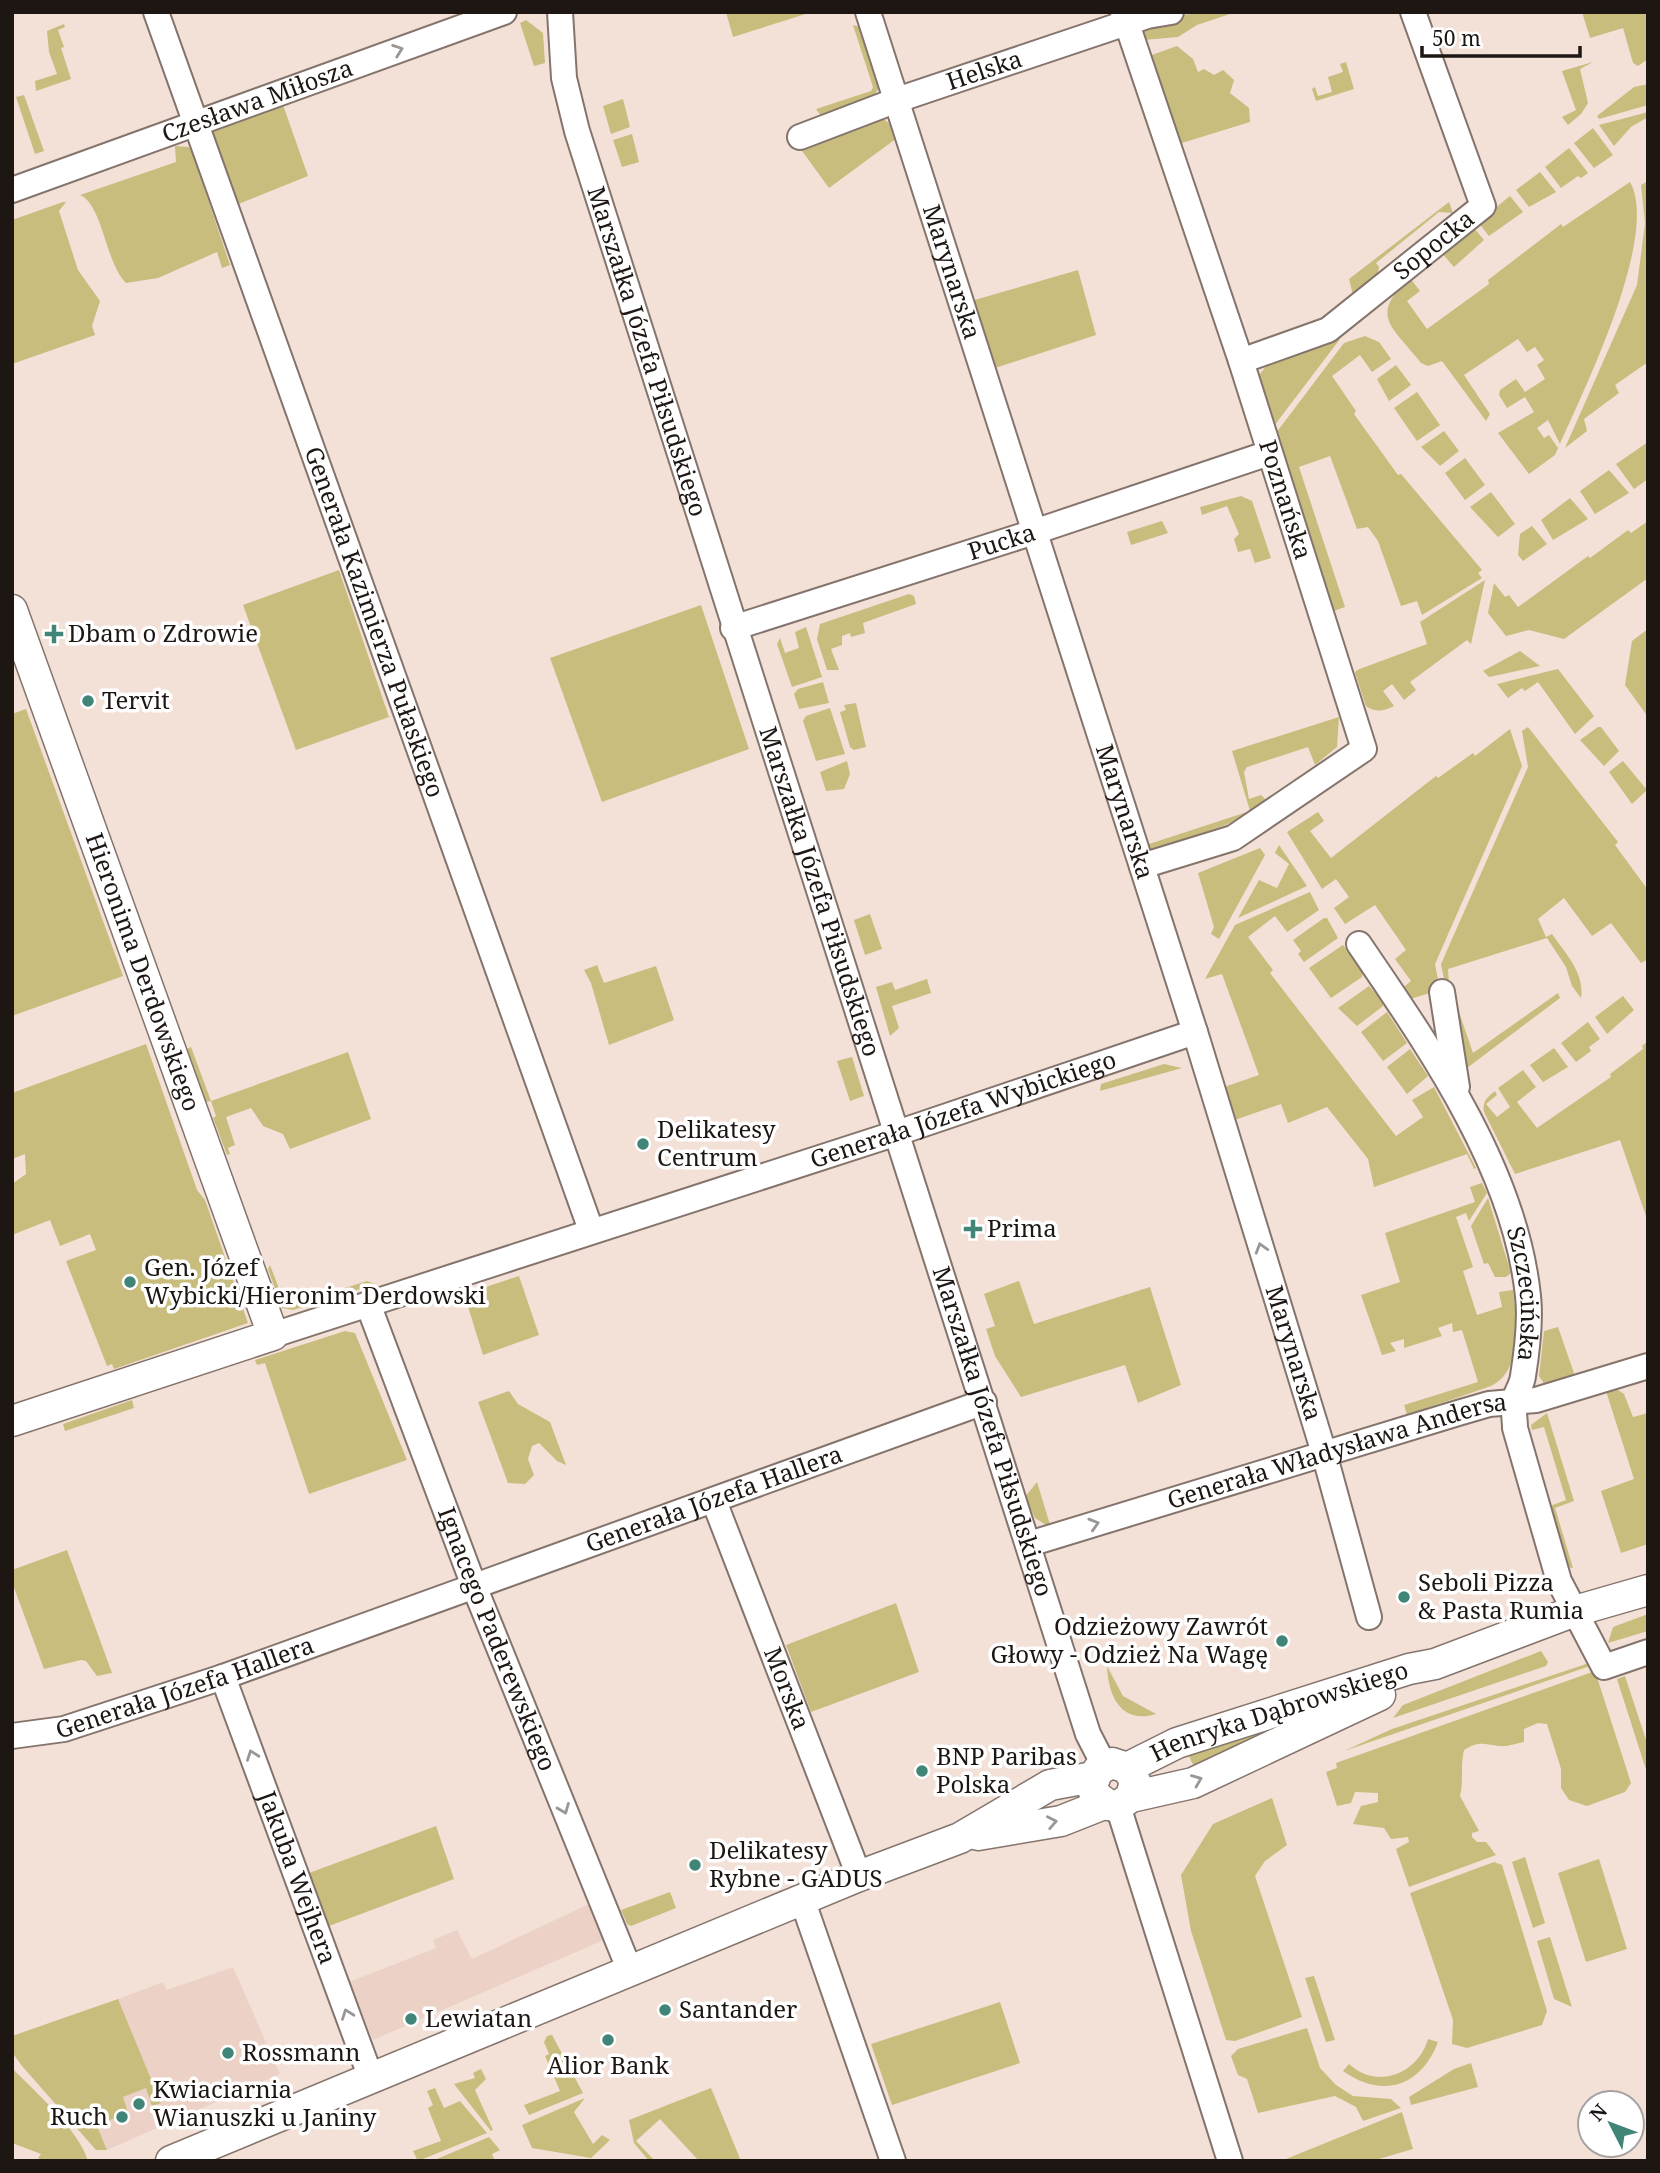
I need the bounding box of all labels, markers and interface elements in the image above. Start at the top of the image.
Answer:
scale bar [1422,14,1580,58]
text: 50 m [1432,24,1481,52]
street label: Helska [942,41,1026,97]
one-way arrow [391,45,403,59]
street label: Czesława Miłosza [157,50,357,149]
street label: Marszałka Józefa Piłsudskiego [580,182,716,520]
street label: Marynarska [916,200,990,343]
street label: Sopocka [1386,202,1480,287]
street label: Poznańska [1252,435,1321,563]
street label: Generała Kazimierza Pułaskiego [298,442,453,802]
street label: Pucka [963,515,1039,567]
place label: Dbam o Zdrowie [68,616,258,649]
marker: Dbam o Zdrowie [46,626,62,642]
place label: Tervit [102,683,170,716]
marker: Tervit [80,693,96,709]
street label: Marszałka Józefa Piłsudskiego [752,722,889,1060]
street label: Marynarska [1089,740,1163,883]
street label: Hieronima Derdowskiego [79,828,209,1115]
street label: Generała Józefa Wybickiego [806,1042,1120,1175]
place label: Delikatesy Centrum [657,1112,776,1173]
marker: Delikatesy Centrum [635,1136,651,1152]
place label: Prima [987,1211,1057,1244]
marker: Prima [965,1221,981,1237]
street label: Szczecińska [1500,1222,1547,1363]
one-way arrow [1254,1242,1269,1254]
place label: Gen. Józef Wybicki/Hieronim Derdowski [144,1250,486,1311]
street label: Marszałka Józefa Piłsudskiego [926,1262,1062,1600]
marker: Gen. Józef Wybicki/Hieronim Derdowski [122,1274,138,1290]
street label: Marynarska [1259,1281,1331,1424]
street label: Generała Władysława Andersa [1163,1385,1508,1516]
street label: Generała Józefa Hallera [581,1437,847,1560]
street label: Ignacego Paderewskiego [431,1502,565,1775]
one-way arrow [1088,1518,1100,1533]
place label: Seboli Pizza & Pasta Rumia [1418,1565,1584,1626]
marker: Seboli Pizza & Pasta Rumia [1396,1589,1412,1605]
place label: Odzieżowy Zawrót Głowy - Odzież Na Wagę [990,1609,1268,1670]
street label: Generała Józefa Hallera [51,1628,318,1746]
marker: Odzieżowy Zawrót Głowy - Odzież Na Wagę [1274,1633,1290,1649]
street label: Morska [757,1642,819,1734]
street label: Henryka Dąbrowskiego [1144,1652,1412,1769]
place label: BNP Paribas Polska [936,1739,1077,1800]
one-way arrow [246,1749,260,1761]
marker: BNP Paribas Polska [914,1763,930,1779]
one-way arrow [1190,1774,1202,1788]
street label: Jakuba Wejhera [251,1785,346,1968]
one-way arrow [556,1801,570,1814]
one-way arrow [1046,1815,1058,1830]
place label: Delikatesy Rybne - GADUS [709,1833,883,1894]
marker: Delikatesy Rybne - GADUS [687,1857,703,1873]
place label: Santander [679,1992,797,2025]
place label: Lewiatan [425,2001,532,2034]
marker: Santander [657,2002,673,2018]
one-way arrow [342,2009,356,2021]
marker: Lewiatan [403,2011,419,2027]
marker: Alior Bank [600,2032,616,2048]
place label: Rossmann [242,2035,360,2068]
marker: Rossmann [220,2045,236,2061]
place label: Alior Bank [547,2048,670,2081]
place label: Kwiaciarnia Wianuszki u Janiny [153,2072,377,2133]
north arrow [1576,2089,1646,2159]
marker: Kwiaciarnia Wianuszki u Janiny [131,2096,147,2112]
text: N [1584,2098,1613,2127]
place label: Ruch [50,2099,108,2132]
marker: Ruch [114,2109,130,2125]

